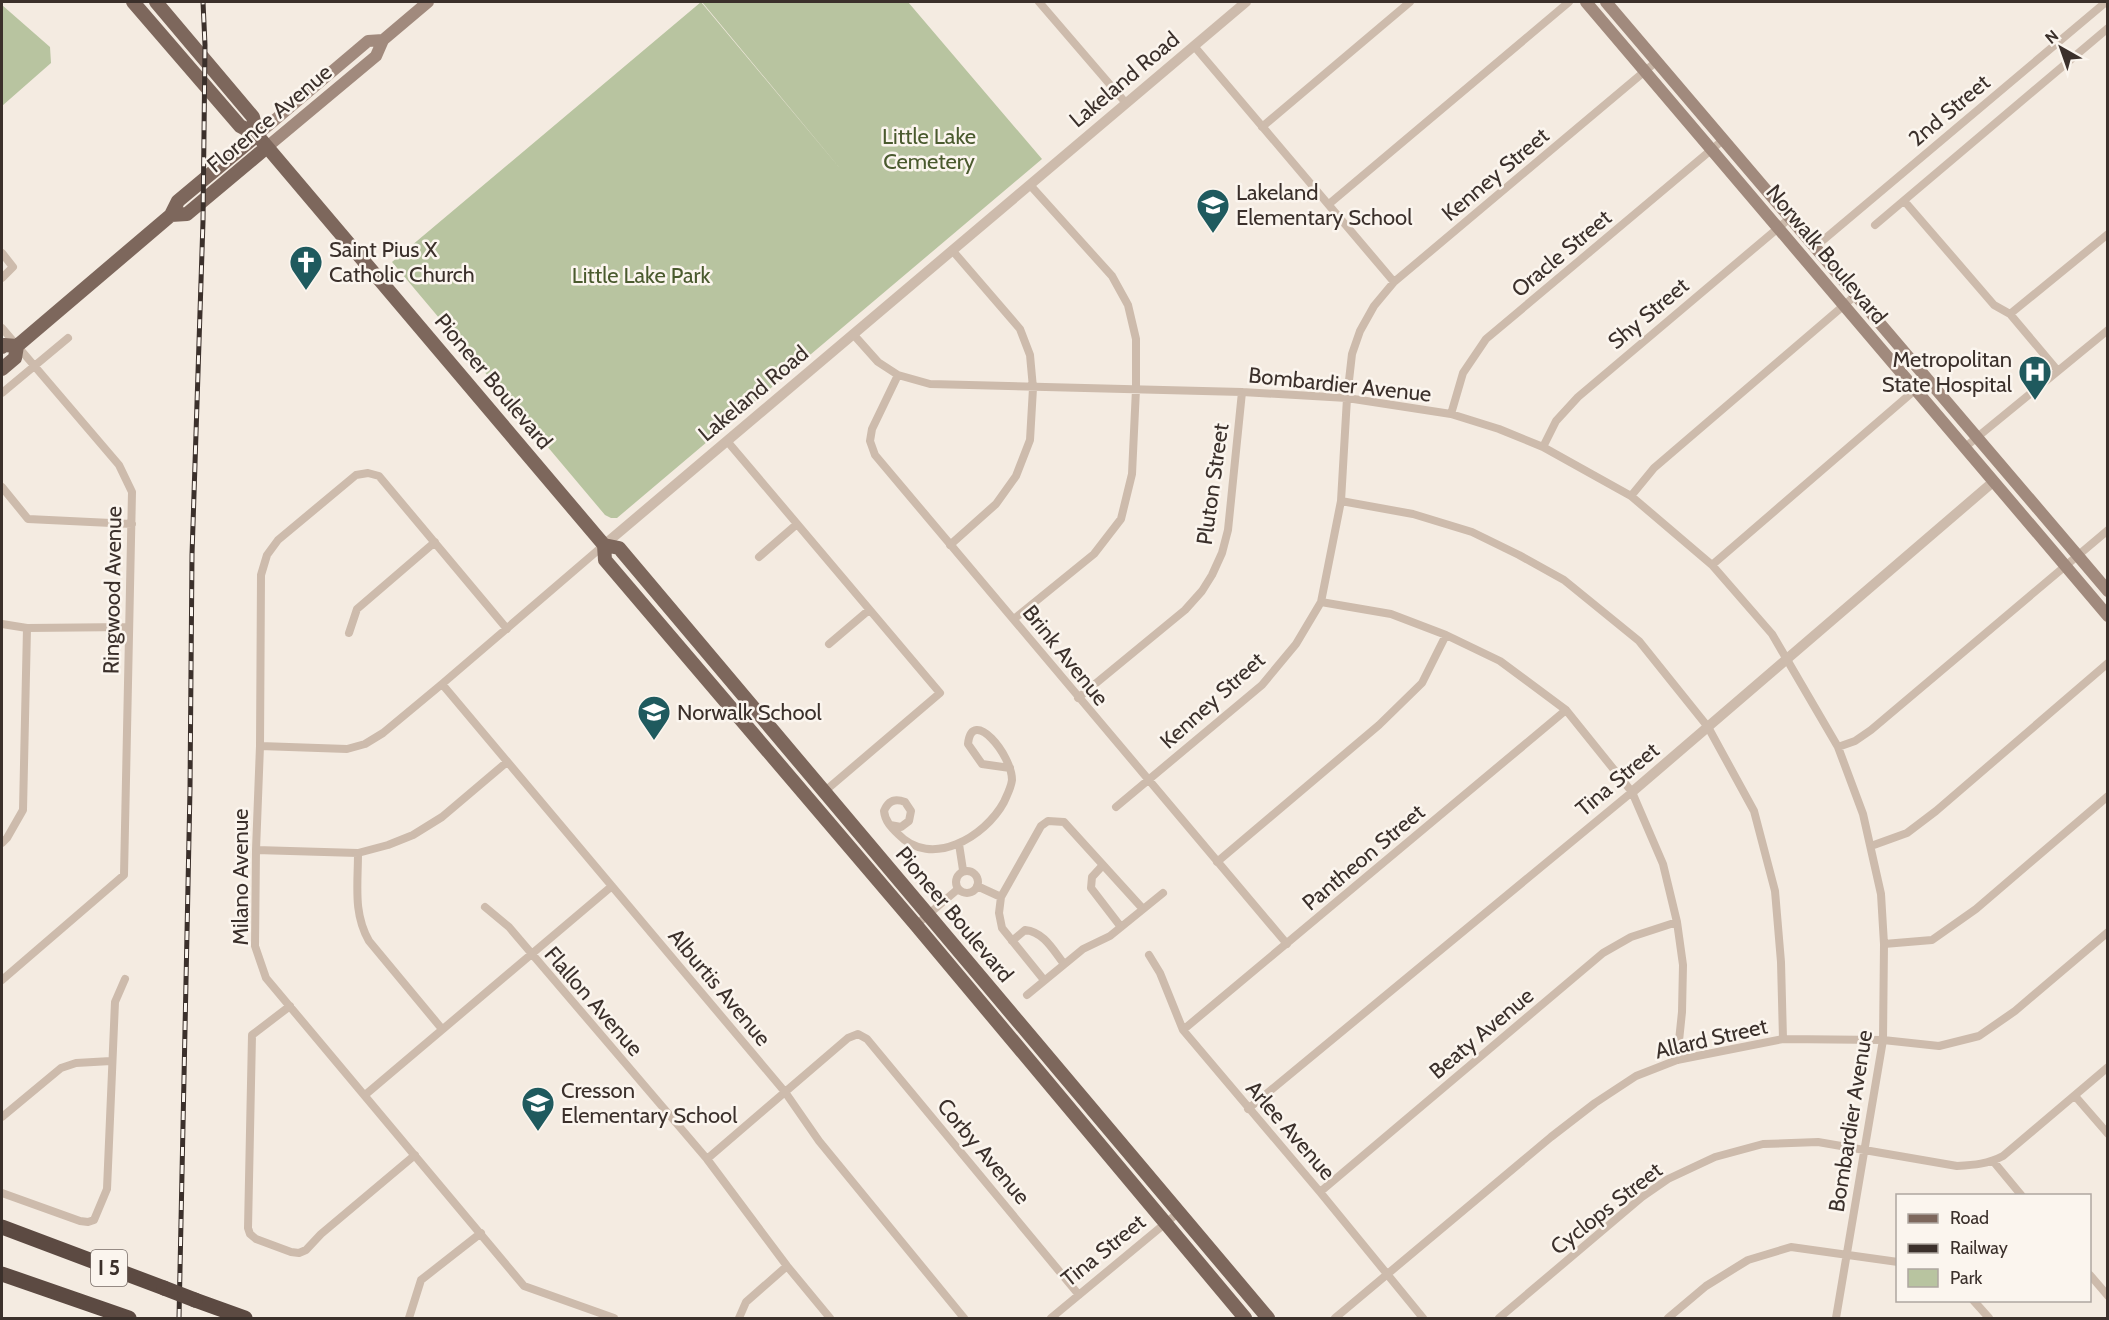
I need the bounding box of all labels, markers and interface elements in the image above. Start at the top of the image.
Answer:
north arrow [2031,18,2091,78]
street label: Lakeland Road [1064,26,1185,133]
text: N [2041,26,2062,48]
street label: Florence Avenue [201,58,337,178]
street label: 2nd Street [1903,68,1996,152]
street label: Kenney Street [1436,121,1555,227]
park label: Little Lake Cemetery [882,123,976,175]
place label: Lakeland Elementary School [1236,179,1413,231]
street label: Norwalk Boulevard [1760,179,1893,330]
school or university icon: Lakeland Elementary School [1195,187,1231,234]
street label: Oracle Street [1506,203,1617,303]
place label: Saint Pius X Catholic Church [329,236,475,288]
church icon: Saint Pius X Catholic Church [288,244,324,291]
park label: Little Lake Park [572,262,710,289]
street label: Shy Street [1603,272,1695,355]
street label: Pioneer Boulevard [429,308,558,455]
street label: Lakeland Road [693,340,814,447]
place label: Metropolitan State Hospital [1882,346,2013,398]
hospital icon: Metropolitan State Hospital [2017,354,2053,401]
street label: Bombardier Avenue [1247,361,1433,408]
street label: Pluton Street [1191,421,1234,547]
street label: Ringwood Avenue [98,506,127,674]
street label: Brink Avenue [1017,600,1114,711]
street label: Kenney Street [1155,646,1271,754]
school or university icon: Norwalk School [636,694,672,741]
place label: Norwalk School [677,699,823,726]
street label: Tina Street [1570,736,1665,822]
street label: Pantheon Street [1297,798,1430,916]
street label: Milano Avenue [227,808,254,946]
street label: Pioneer Boulevard [890,841,1019,988]
street label: Alburtis Avenue [663,923,777,1052]
street label: Flallon Avenue [539,941,649,1062]
street label: Beaty Avenue [1424,982,1539,1085]
street label: Allard Street [1652,1012,1771,1065]
street label: Bombardier Avenue [1823,1028,1878,1214]
street label: Arlee Avenue [1240,1075,1341,1186]
place label: Cresson Elementary School [561,1077,738,1129]
school or university icon: Cresson Elementary School [520,1085,556,1132]
street label: Corby Avenue [931,1093,1036,1210]
street label: Cyclops Street [1545,1156,1668,1260]
legend [1896,1194,2091,1302]
text: Road [1950,1207,1989,1229]
street label: Tina Street [1056,1208,1151,1293]
text: Railway [1950,1237,2008,1259]
road number: I 5 [91,1250,127,1286]
text: Park [1950,1267,1983,1289]

